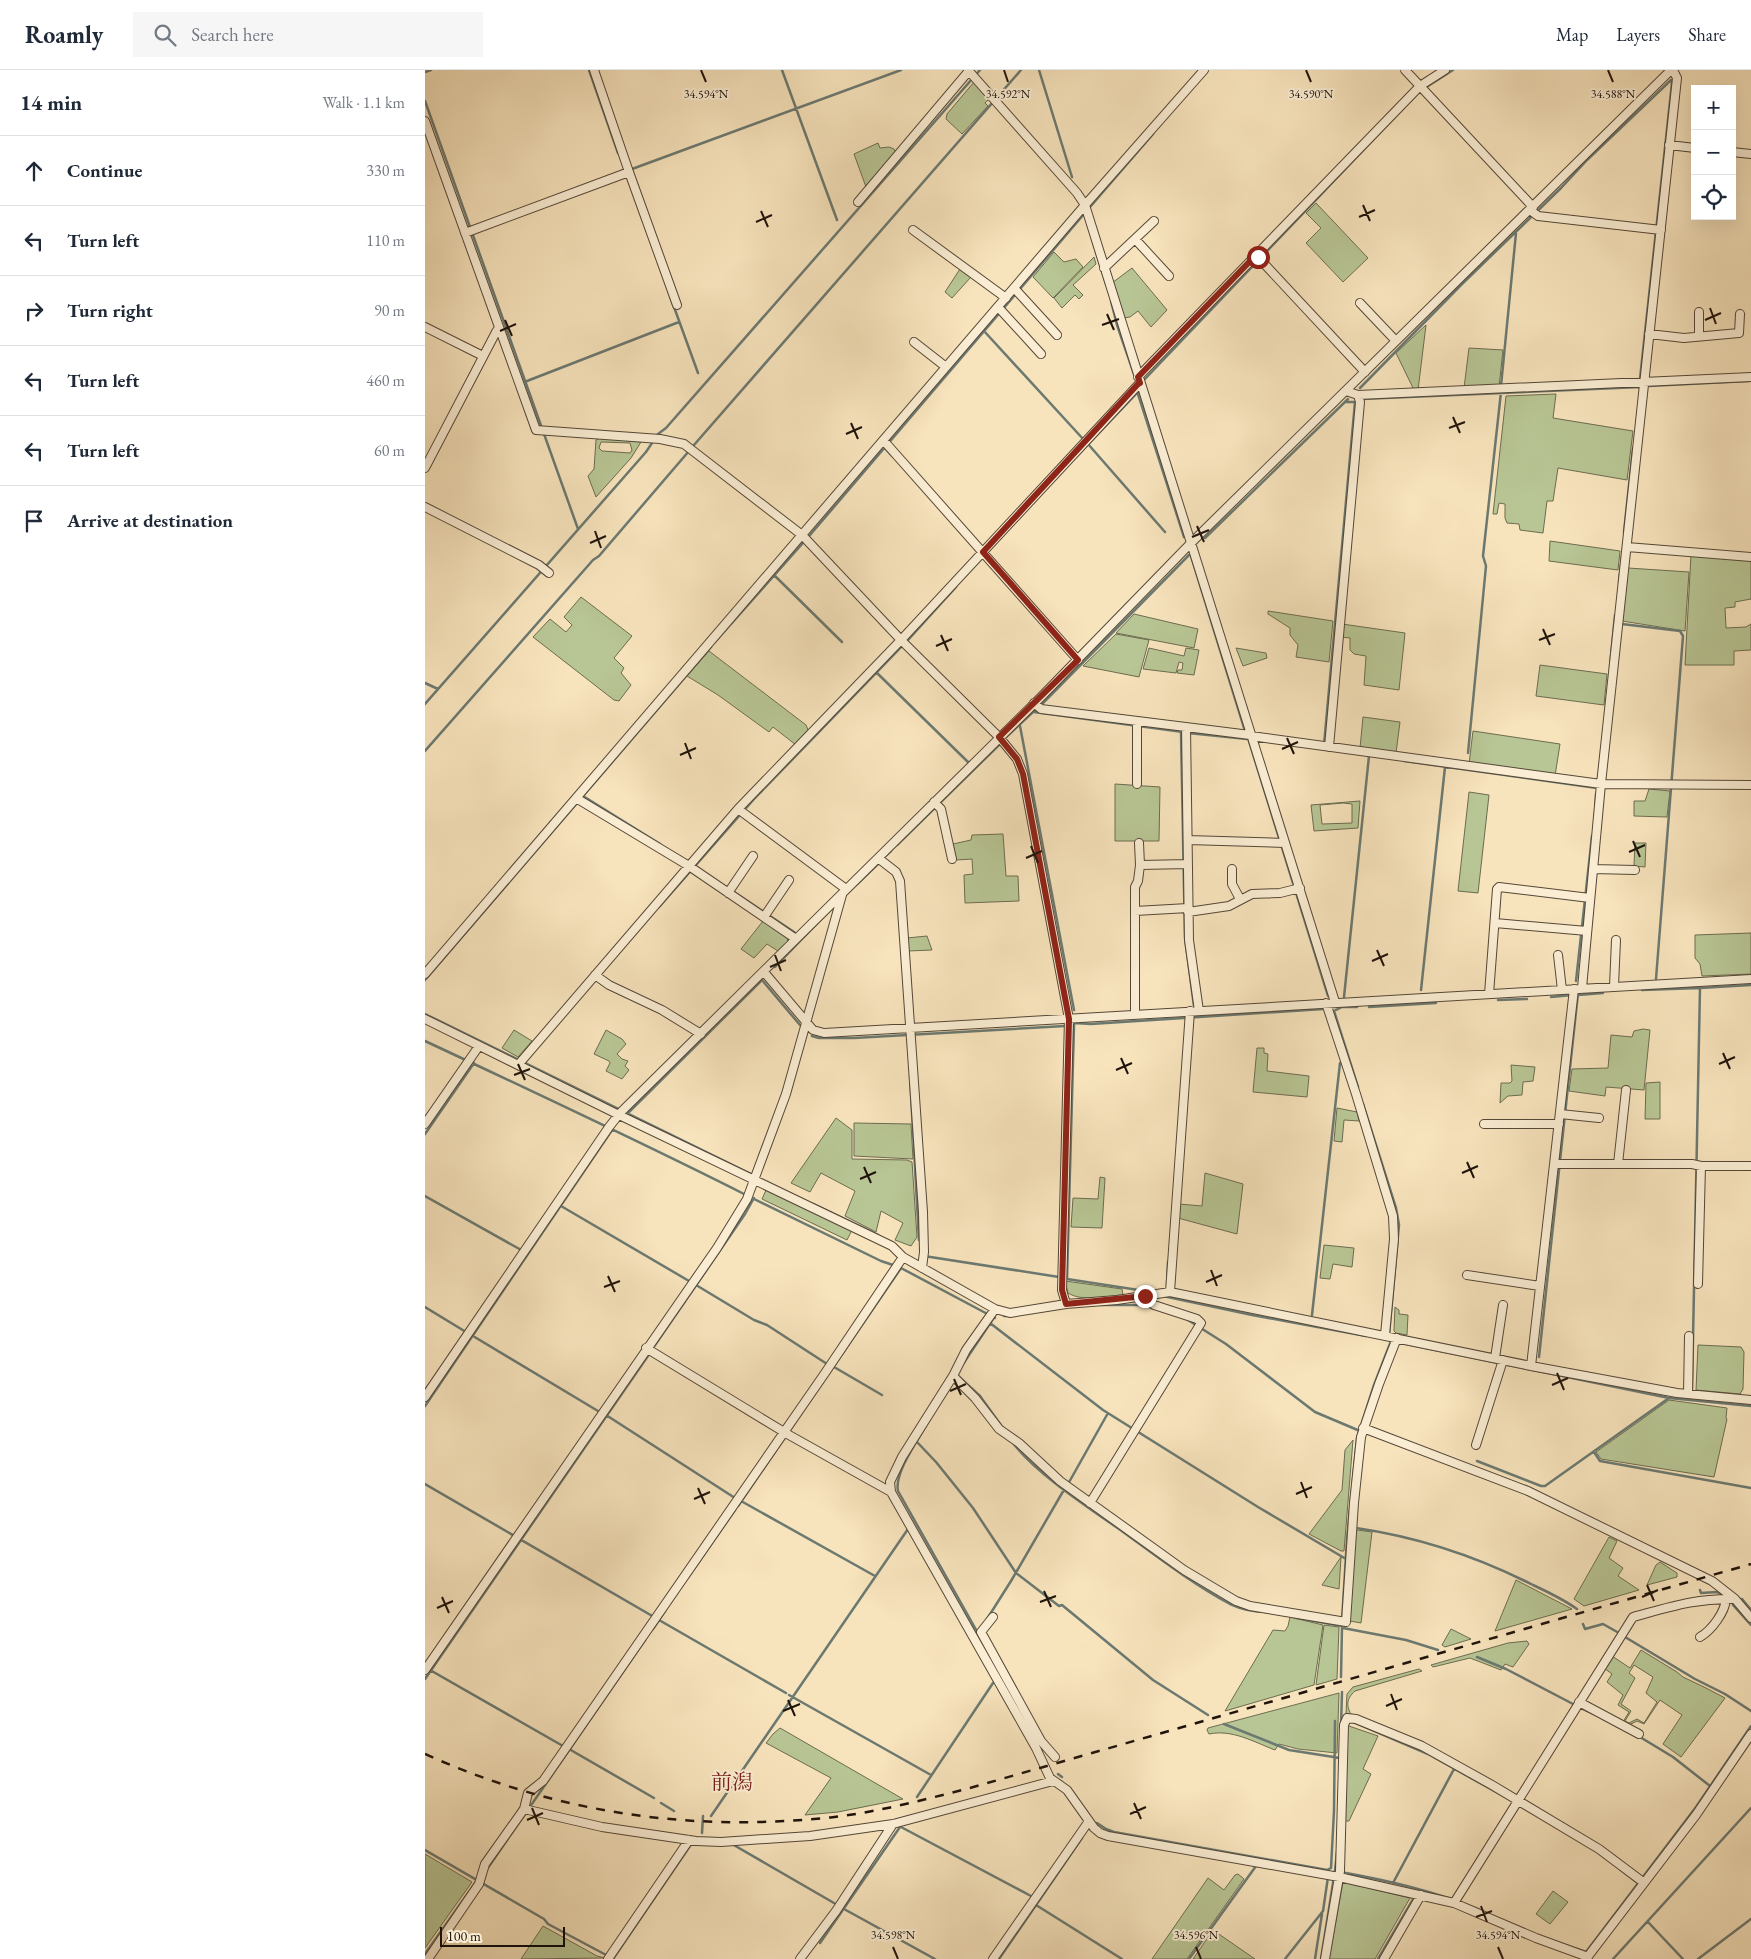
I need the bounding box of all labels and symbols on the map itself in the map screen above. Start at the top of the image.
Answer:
text: 34.594°N [684,86,729,102]
text: 34.592°N [986,86,1031,102]
text: 34.590°N [1289,86,1334,102]
text: 34.588°N [1591,86,1636,102]
route start [1247,246,1270,269]
route end [1134,1285,1157,1308]
district label: 前潟 [711,1768,753,1795]
scale bar [440,1924,565,1947]
text: 34.598°N [871,1927,916,1943]
text: 34.596°N [1174,1927,1219,1943]
text: 34.594°N [1476,1927,1521,1943]

